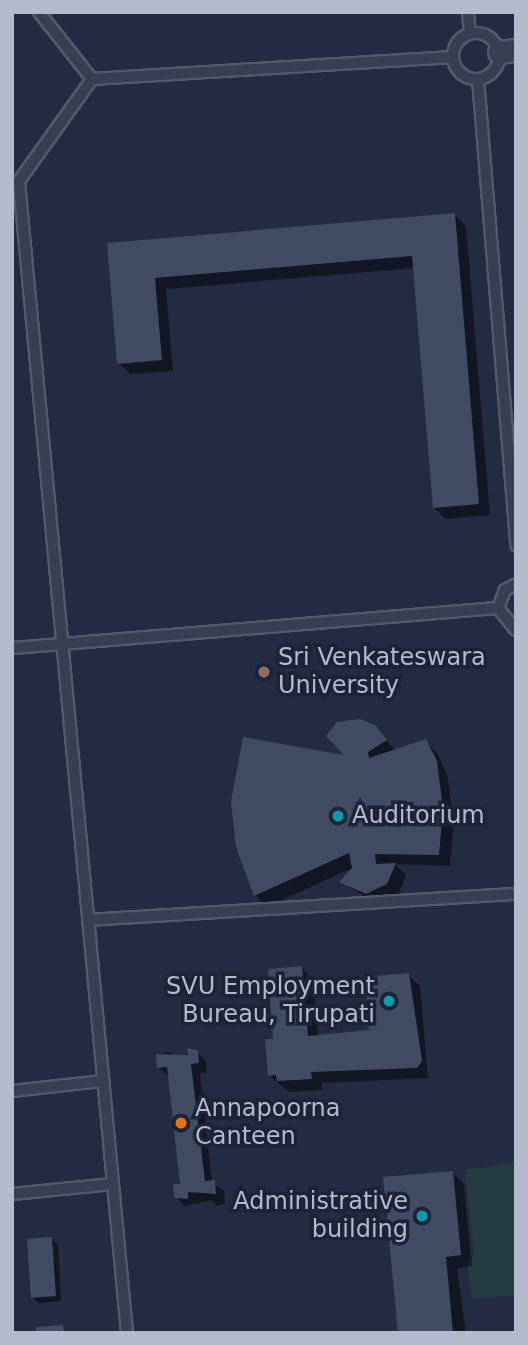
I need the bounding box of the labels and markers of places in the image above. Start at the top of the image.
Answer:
place label: Sri Venkateswara University [278,644,486,700]
marker: Sri Venkateswara University [256,664,272,680]
place label: Auditorium [352,802,485,830]
marker: Auditorium [330,808,346,824]
place label: SVU Employment Bureau, Tirupati [166,973,375,1029]
marker: SVU Employment Bureau, Tirupati [381,993,397,1009]
place label: Annapoorna Canteen [195,1095,341,1151]
marker: Annapoorna Canteen [173,1115,189,1131]
place label: Administrative building [233,1188,408,1244]
marker: Administrative building [414,1208,430,1224]

